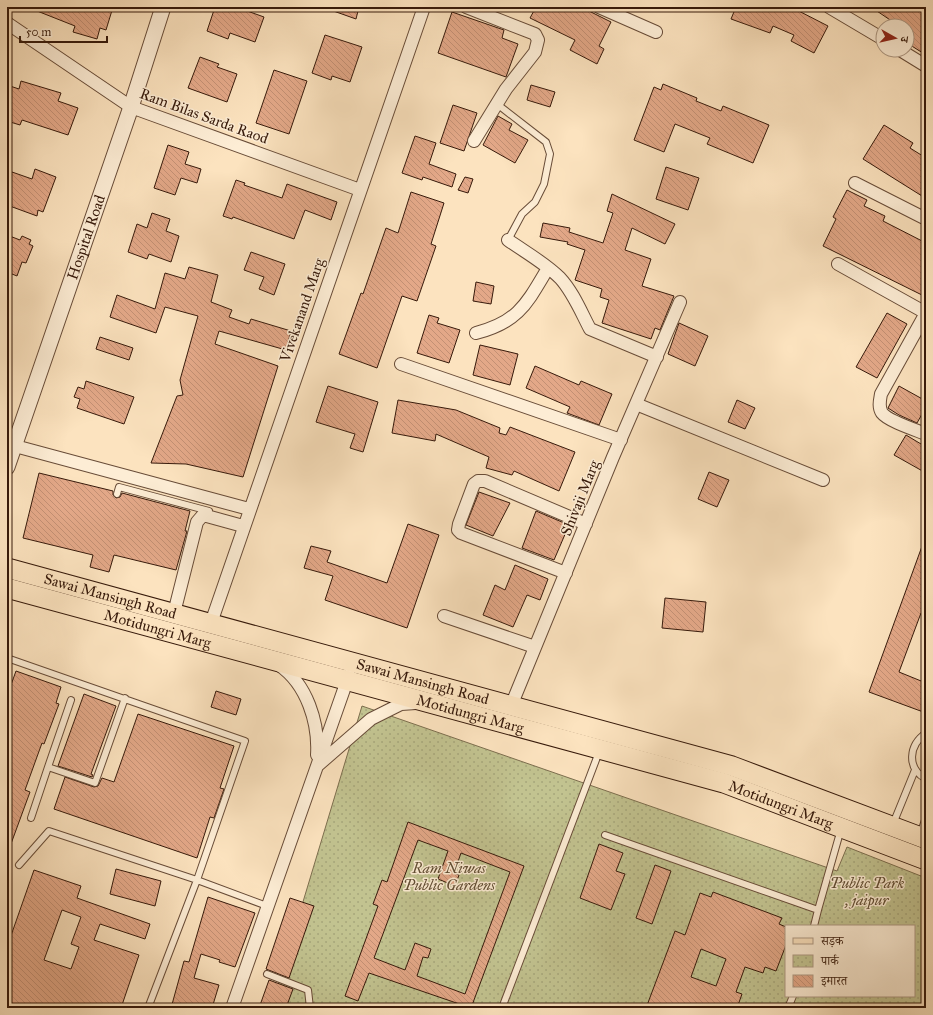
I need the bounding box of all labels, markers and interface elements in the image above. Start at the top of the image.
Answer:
scale bar [20,18,107,44]
north arrow [875,18,915,58]
text: 50 m [26,25,51,39]
text: उ [897,35,911,44]
street label: Ram Bilas Sarda Raod [137,84,271,148]
street label: Hospital Road [63,192,109,282]
street label: Vivekanand Marg [275,255,329,365]
street label: Shivaji Marg [557,457,604,538]
street label: Sawai Mansingh Road [42,570,179,623]
street label: Motidungri Marg [102,606,214,652]
street label: Sawai Mansingh Road [354,655,492,708]
street label: Motidungri Marg [415,691,527,737]
street label: Motidungri Marg [726,777,837,833]
park label: Ram Niwas Public Gardens [403,859,496,894]
park label: Public Park , jaipur [830,874,904,910]
legend [785,925,915,997]
text: सड़क [820,934,845,948]
text: पार्क [820,954,840,968]
text: इमारत [820,974,848,988]

